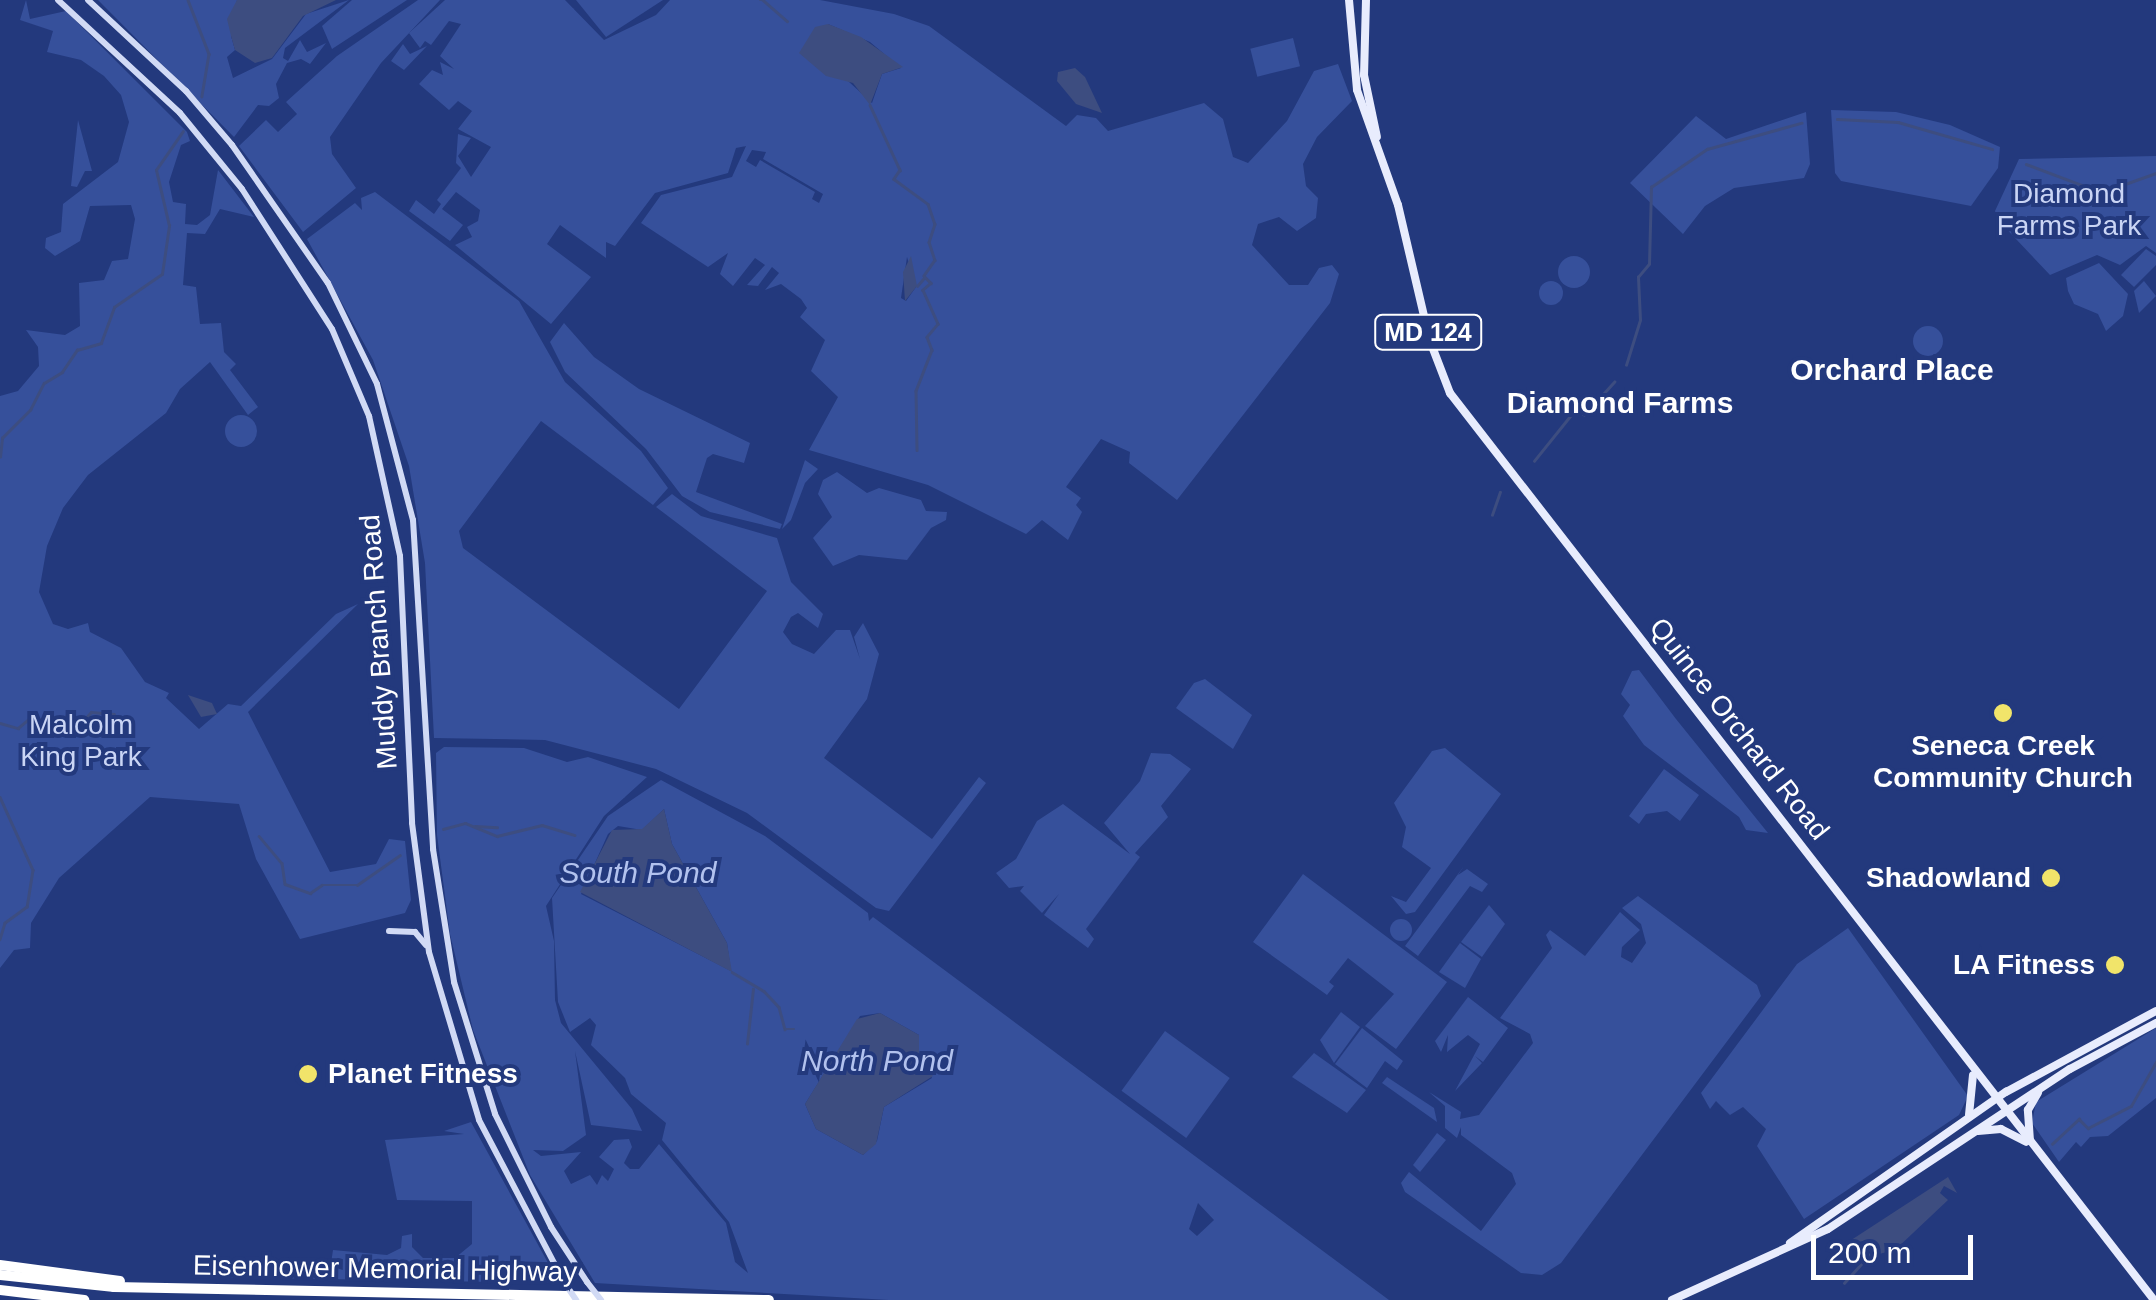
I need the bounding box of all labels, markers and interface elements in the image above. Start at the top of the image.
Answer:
park label: Diamond Farms Park [1997,177,2141,243]
road number: MD 124 [1373,312,1483,352]
district label: Orchard Place [1790,352,1994,388]
district label: Diamond Farms [1507,385,1733,421]
street label: Muddy Branch Road [353,514,405,770]
street label: Quince Orchard Road [1642,611,1836,847]
marker: Seneca Creek Community Church [1992,702,2014,724]
park label: Malcolm King Park [20,708,142,774]
place label: Seneca Creek Community Church [1873,729,2133,795]
water label: South Pond [560,855,716,891]
place label: Shadowland [1866,861,2031,895]
marker: Shadowland [2040,867,2062,889]
place label: LA Fitness [1952,948,2095,982]
marker: LA Fitness [2104,954,2126,976]
water label: North Pond [801,1043,953,1079]
place label: Planet Fitness [328,1057,518,1091]
marker: Planet Fitness [297,1063,319,1085]
scale bar [1816,1215,1978,1277]
text: 200 m [1828,1236,1911,1269]
street label: Eisenhower Memorial Highway [193,1249,577,1289]

